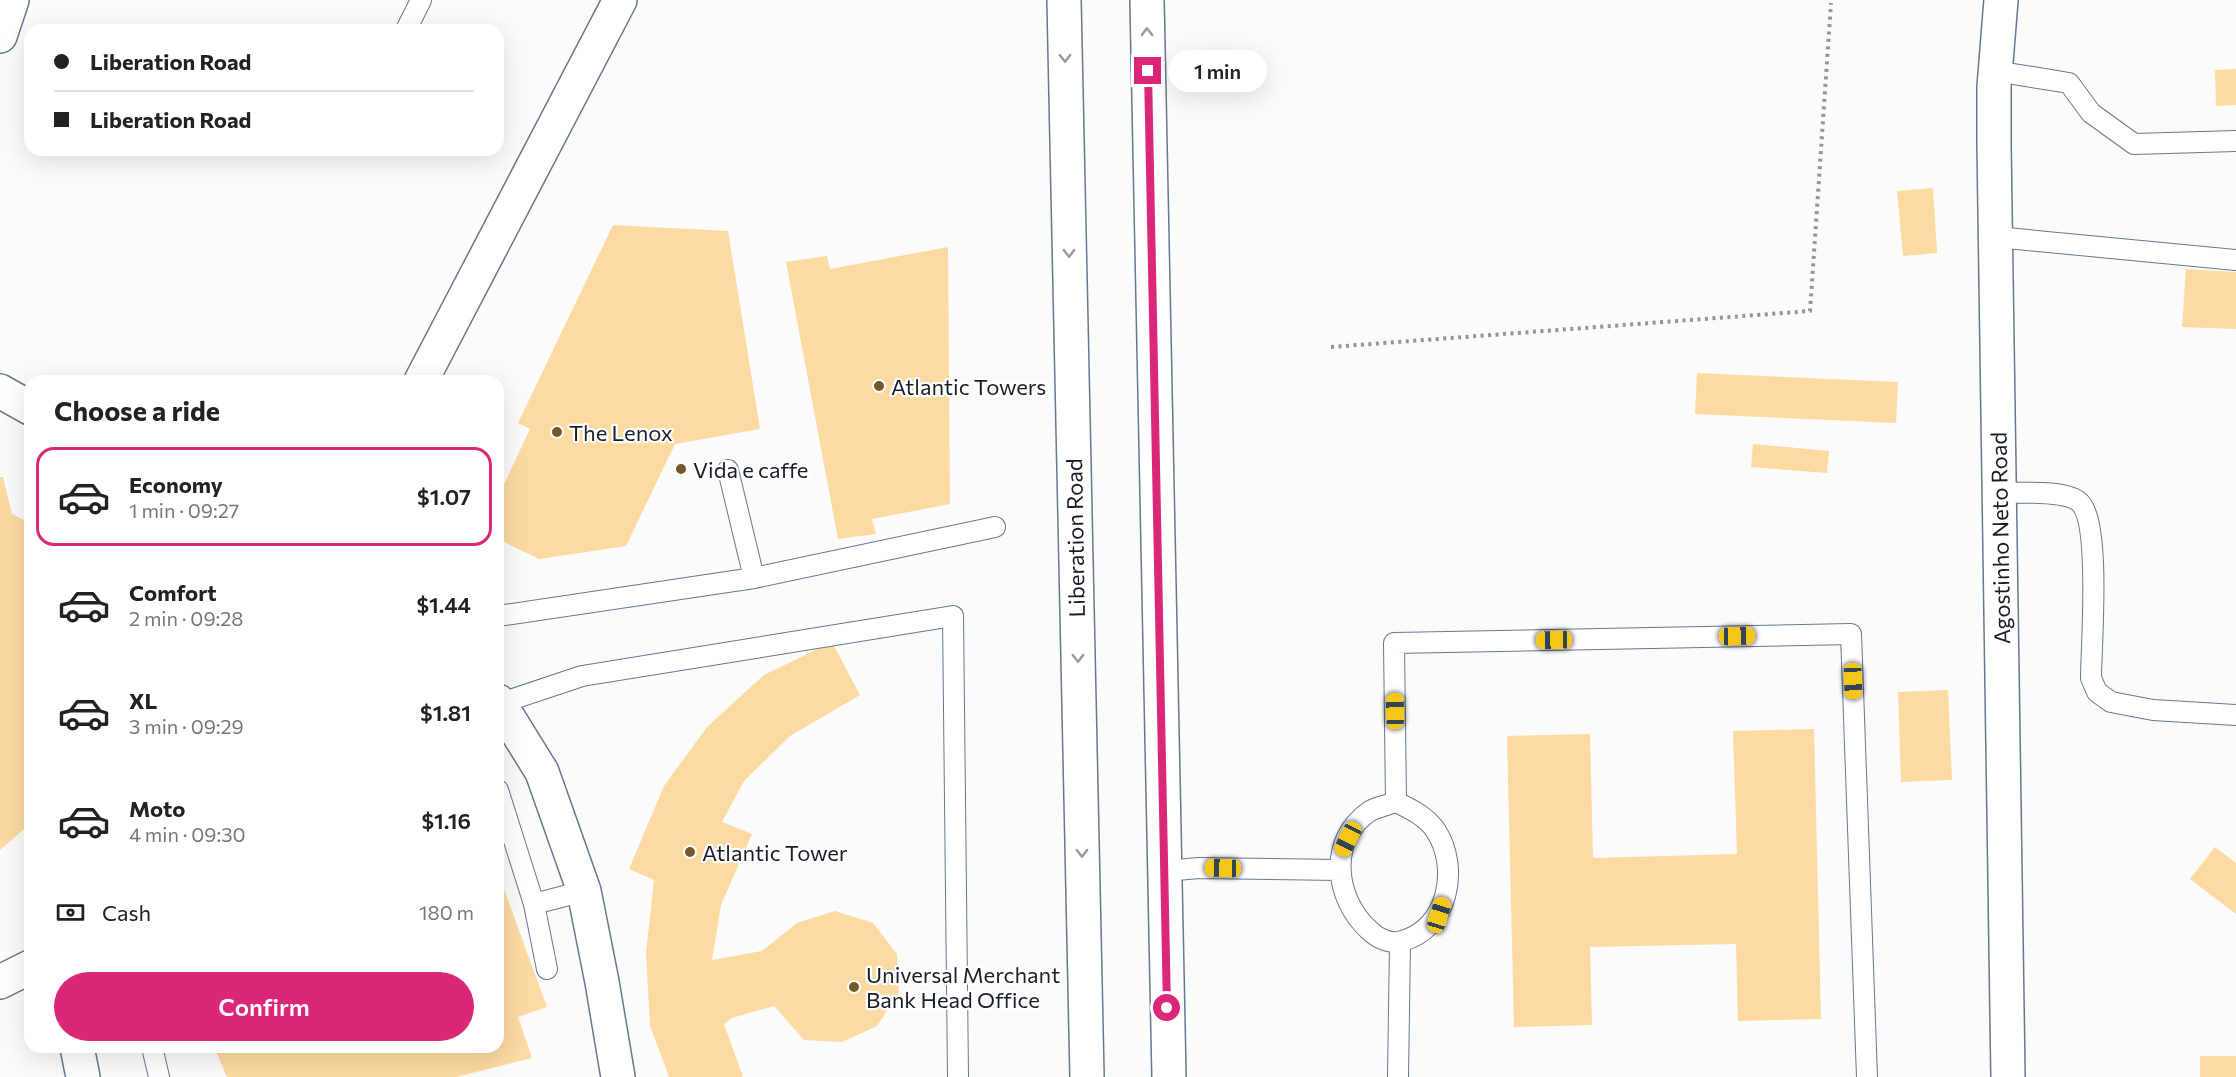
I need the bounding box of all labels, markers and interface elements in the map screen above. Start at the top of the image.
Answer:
one-way arrow [1141,27,1154,36]
text: Liberation Road [90,48,251,75]
callout: 1 min [1169,50,1268,92]
one-way arrow [1059,54,1071,63]
route end [1134,57,1161,84]
text: 1 min [1194,59,1241,83]
text: Liberation Road [90,106,251,133]
one-way arrow [1063,249,1075,258]
place label: Atlantic Towers [891,373,1046,400]
marker: Atlantic Towers [872,379,886,393]
text: Choose a ride [54,394,220,427]
place label: The Lenox [569,419,673,446]
marker: The Lenox [550,425,564,439]
street label: Agostinho Neto Road [1985,432,2015,644]
place label: Vida e caffe [693,456,808,483]
street label: Liberation Road [1060,458,1090,618]
marker: Vida e caffe [674,462,688,476]
icon: car [57,470,111,524]
text: Economy [129,471,223,498]
text: $1.07 [417,483,471,510]
text: 1 min · 09:27 [129,498,239,522]
icon: car [57,578,111,632]
text: Comfort [129,579,217,606]
text: $1.44 [416,591,471,618]
text: 2 min · 09:28 [129,606,243,630]
car [1719,627,1755,645]
car [1536,631,1572,649]
one-way arrow [1072,654,1084,663]
car [1843,663,1863,699]
icon: car [57,686,111,740]
text: XL [129,687,157,714]
car [1386,693,1404,729]
text: $1.81 [420,699,471,726]
text: 3 min · 09:29 [129,714,244,738]
icon: car [57,794,111,848]
text: Moto [129,795,185,822]
text: $1.16 [421,807,471,834]
car [1332,819,1364,859]
text: 4 min · 09:30 [129,822,246,846]
place label: Atlantic Tower [702,839,848,866]
marker: Atlantic Tower [683,845,697,859]
one-way arrow [1076,849,1088,858]
car [1205,859,1241,877]
car [1425,895,1453,935]
icon: cash [54,896,87,929]
text: Cash [102,899,151,926]
text: 180 m [419,900,474,924]
place label: Universal Merchant Bank Head Office [866,961,1060,1013]
button: Confirm [54,972,474,1041]
marker: Universal Merchant Bank Head Office [847,980,861,994]
route start [1153,994,1180,1021]

